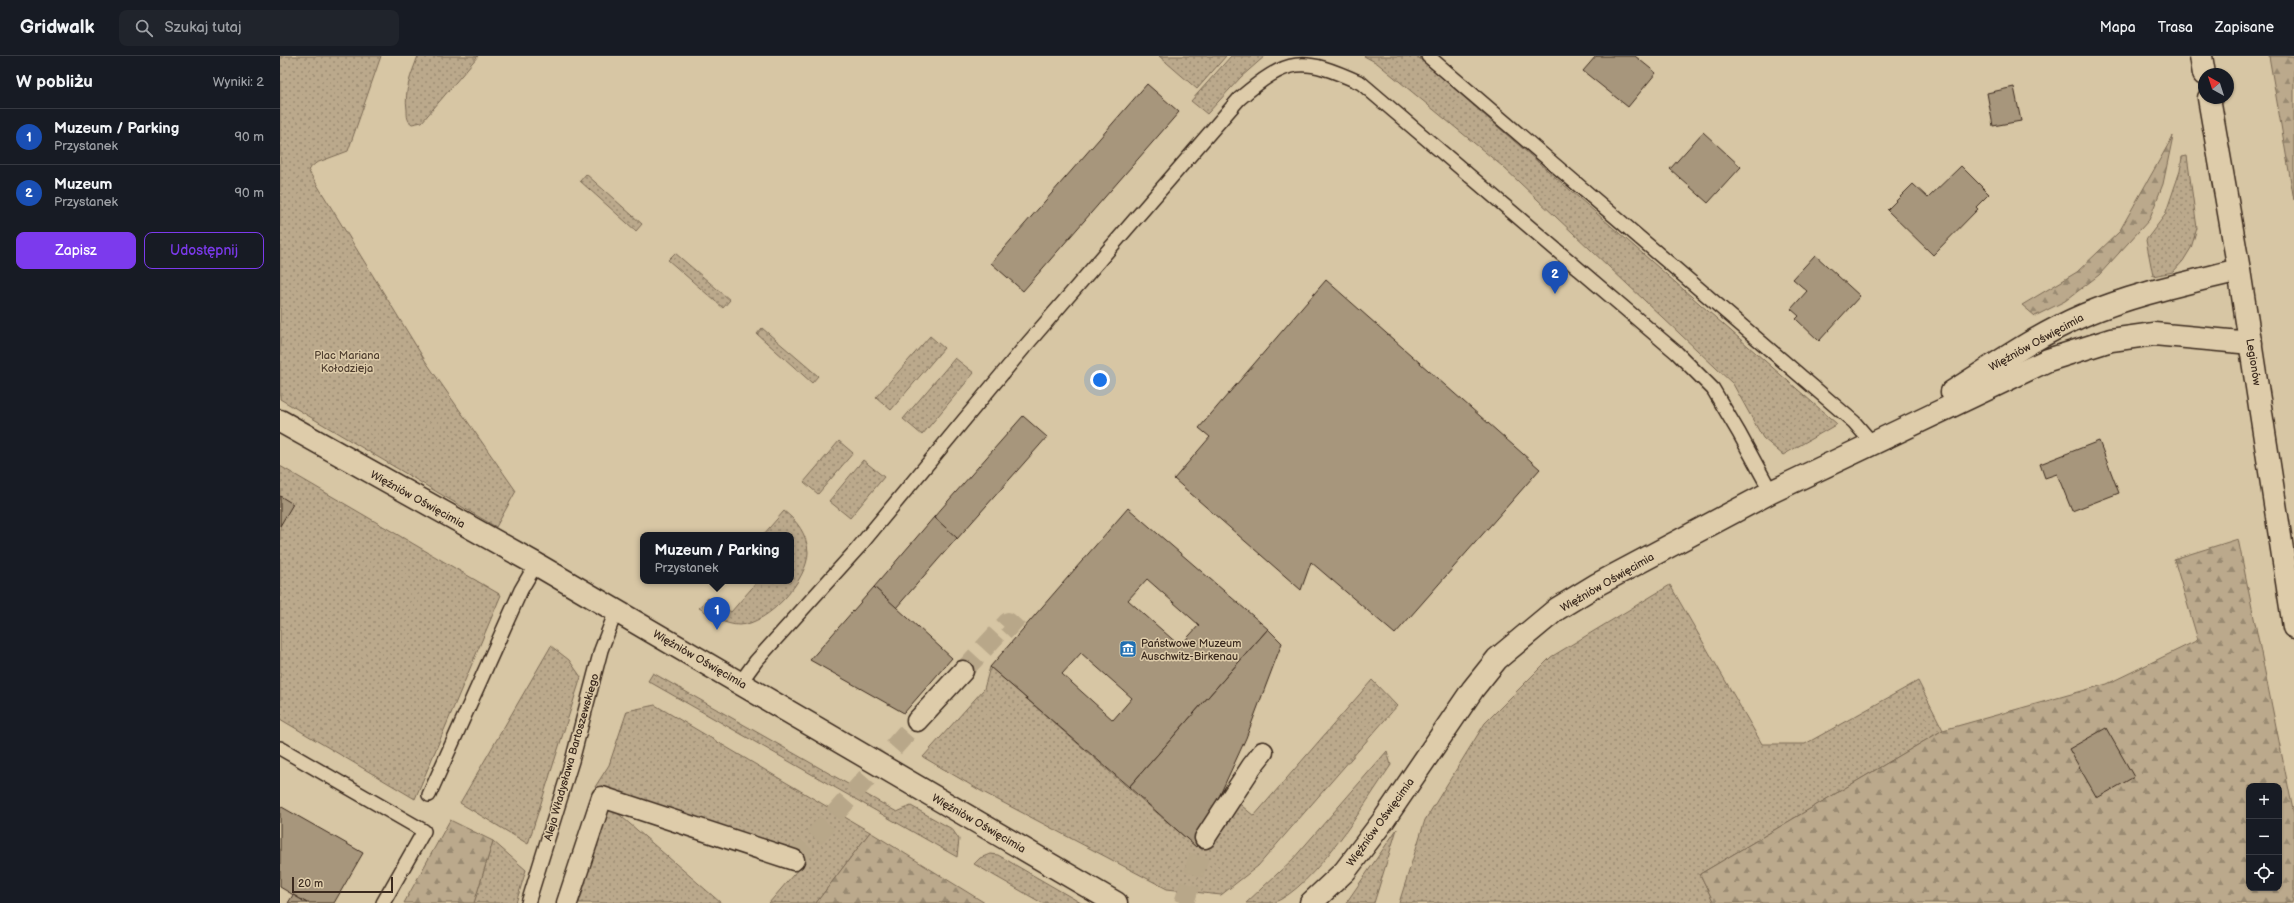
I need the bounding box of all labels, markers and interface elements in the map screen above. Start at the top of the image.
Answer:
search box [119,10,399,46]
text: Gridwalk [20,16,95,39]
icon: search [133,17,155,39]
text: Szukaj tutaj [165,18,241,37]
text: Mapa [2100,19,2136,36]
text: Trasa [2158,19,2193,36]
text: Zapisane [2215,19,2274,36]
north arrow [2198,68,2234,104]
text: W pobliżu [16,72,93,92]
text: Wyniki: 2 [213,74,264,90]
text: Muzeum / Parking [54,119,179,138]
text: 1 [26,129,32,145]
text: 90 m [235,129,264,145]
text: Przystanek [54,138,118,154]
text: Muzeum [54,175,112,194]
text: 2 [25,185,33,201]
text: 90 m [235,185,264,201]
text: Przystanek [54,194,118,210]
button: Zapisz [16,232,136,269]
button: Udostępnij [144,232,264,269]
pin: 2 [1542,261,1568,294]
street label: Więźniów Oświęcimia [1987,311,2086,374]
street label: Legionów [2243,338,2264,387]
park label: Plac Mariana Kołodzieja [314,349,380,375]
your location [1090,370,1110,390]
street label: Więźniów Oświęcimia [368,468,467,531]
popup [640,532,794,584]
text: Muzeum / Parking [654,541,780,560]
street label: Więźniów Oświęcimia [1558,550,1656,615]
text: Przystanek [654,560,718,576]
pin: 1 [704,597,730,630]
street label: Więźniów Oświęcimia [651,627,749,692]
place label: Państwowe Muzeum Auschwitz-Birkenau [1141,637,1241,663]
museum icon: Państwowe Muzeum Auschwitz-Birkenau [1118,639,1138,659]
street label: Aleja Władysława Bartoszewskiego [541,672,602,842]
street label: Więźniów Oświęcimia [1344,776,1417,869]
map controls [2246,783,2282,891]
button: + [2246,783,2282,819]
street label: Więźniów Oświęcimia [930,791,1028,856]
button: − [2246,819,2282,855]
button: locate [2246,855,2282,891]
scale bar [292,875,393,894]
text: 20 m [298,877,323,890]

